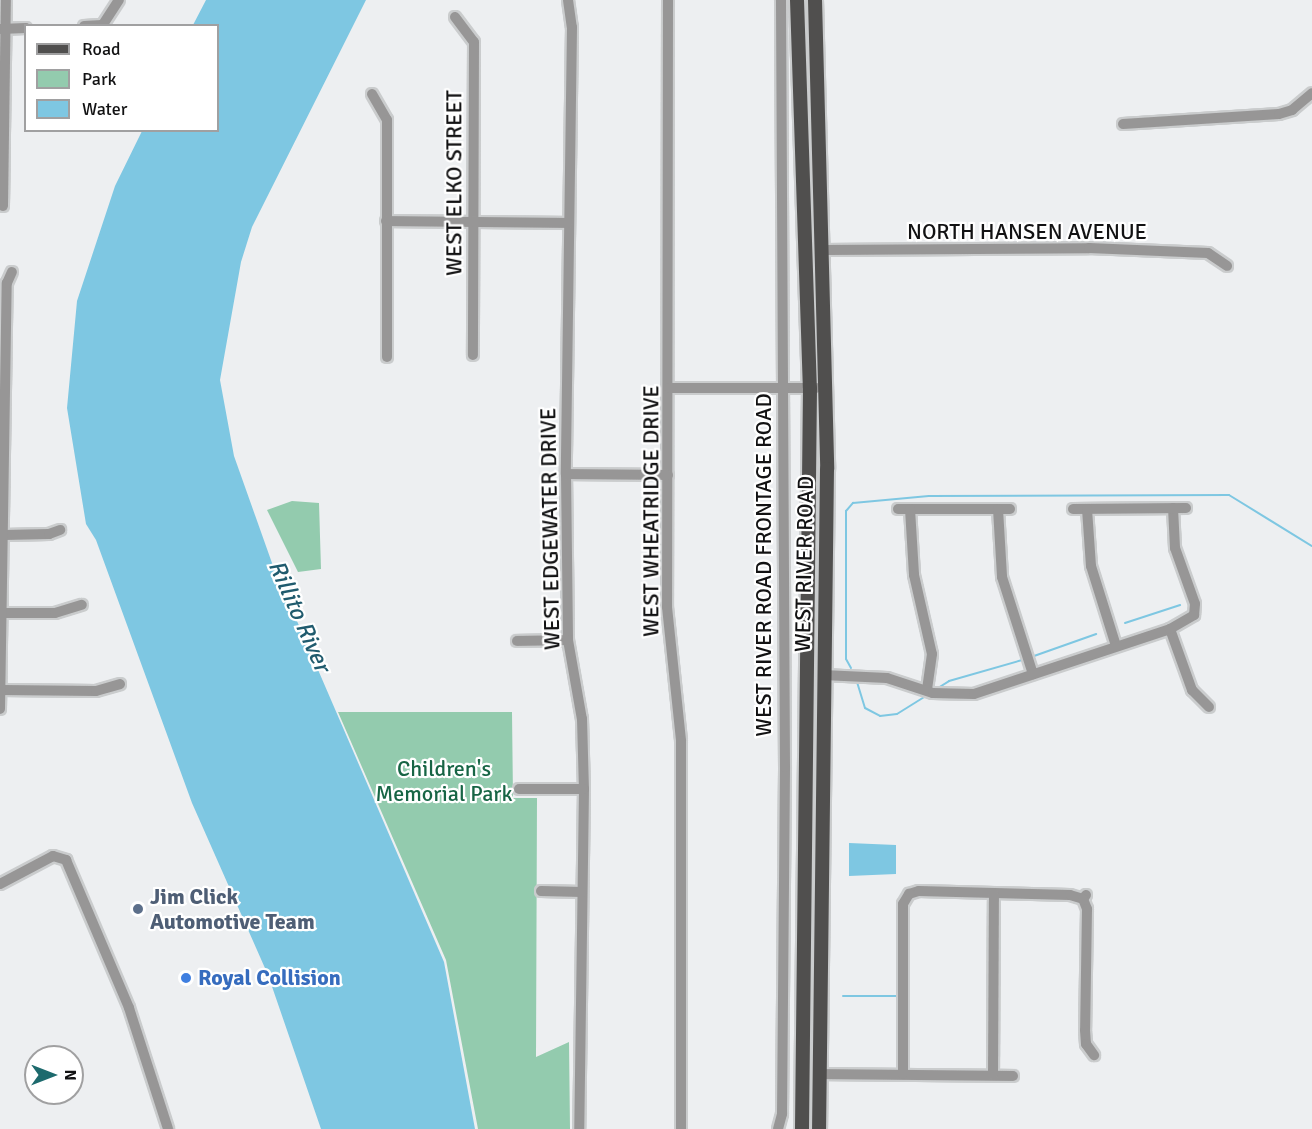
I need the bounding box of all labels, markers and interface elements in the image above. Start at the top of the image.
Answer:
legend [24,24,219,132]
text: Road [82,38,121,60]
text: Park [82,68,117,90]
street label: WEST ELKO STREET [441,90,467,276]
text: Water [82,98,127,120]
street label: NORTH HANSEN AVENUE [907,219,1147,245]
street label: WEST WHEATRIDGE DRIVE [638,385,664,637]
street label: WEST RIVER ROAD FRONTAGE ROAD [751,393,777,737]
street label: WEST EDGEWATER DRIVE [535,408,565,650]
street label: WEST RIVER ROAD [789,476,819,652]
water label: Rillito River [262,556,336,676]
park label: Children's Memorial Park [376,755,512,806]
place label: Jim Click Automotive Team [150,883,315,934]
marker: Jim Click Automotive Team [131,902,145,916]
place label: Royal Collision [198,965,341,991]
marker: Royal Collision [179,971,193,985]
north arrow [24,1045,84,1105]
text: N [60,1069,80,1081]

